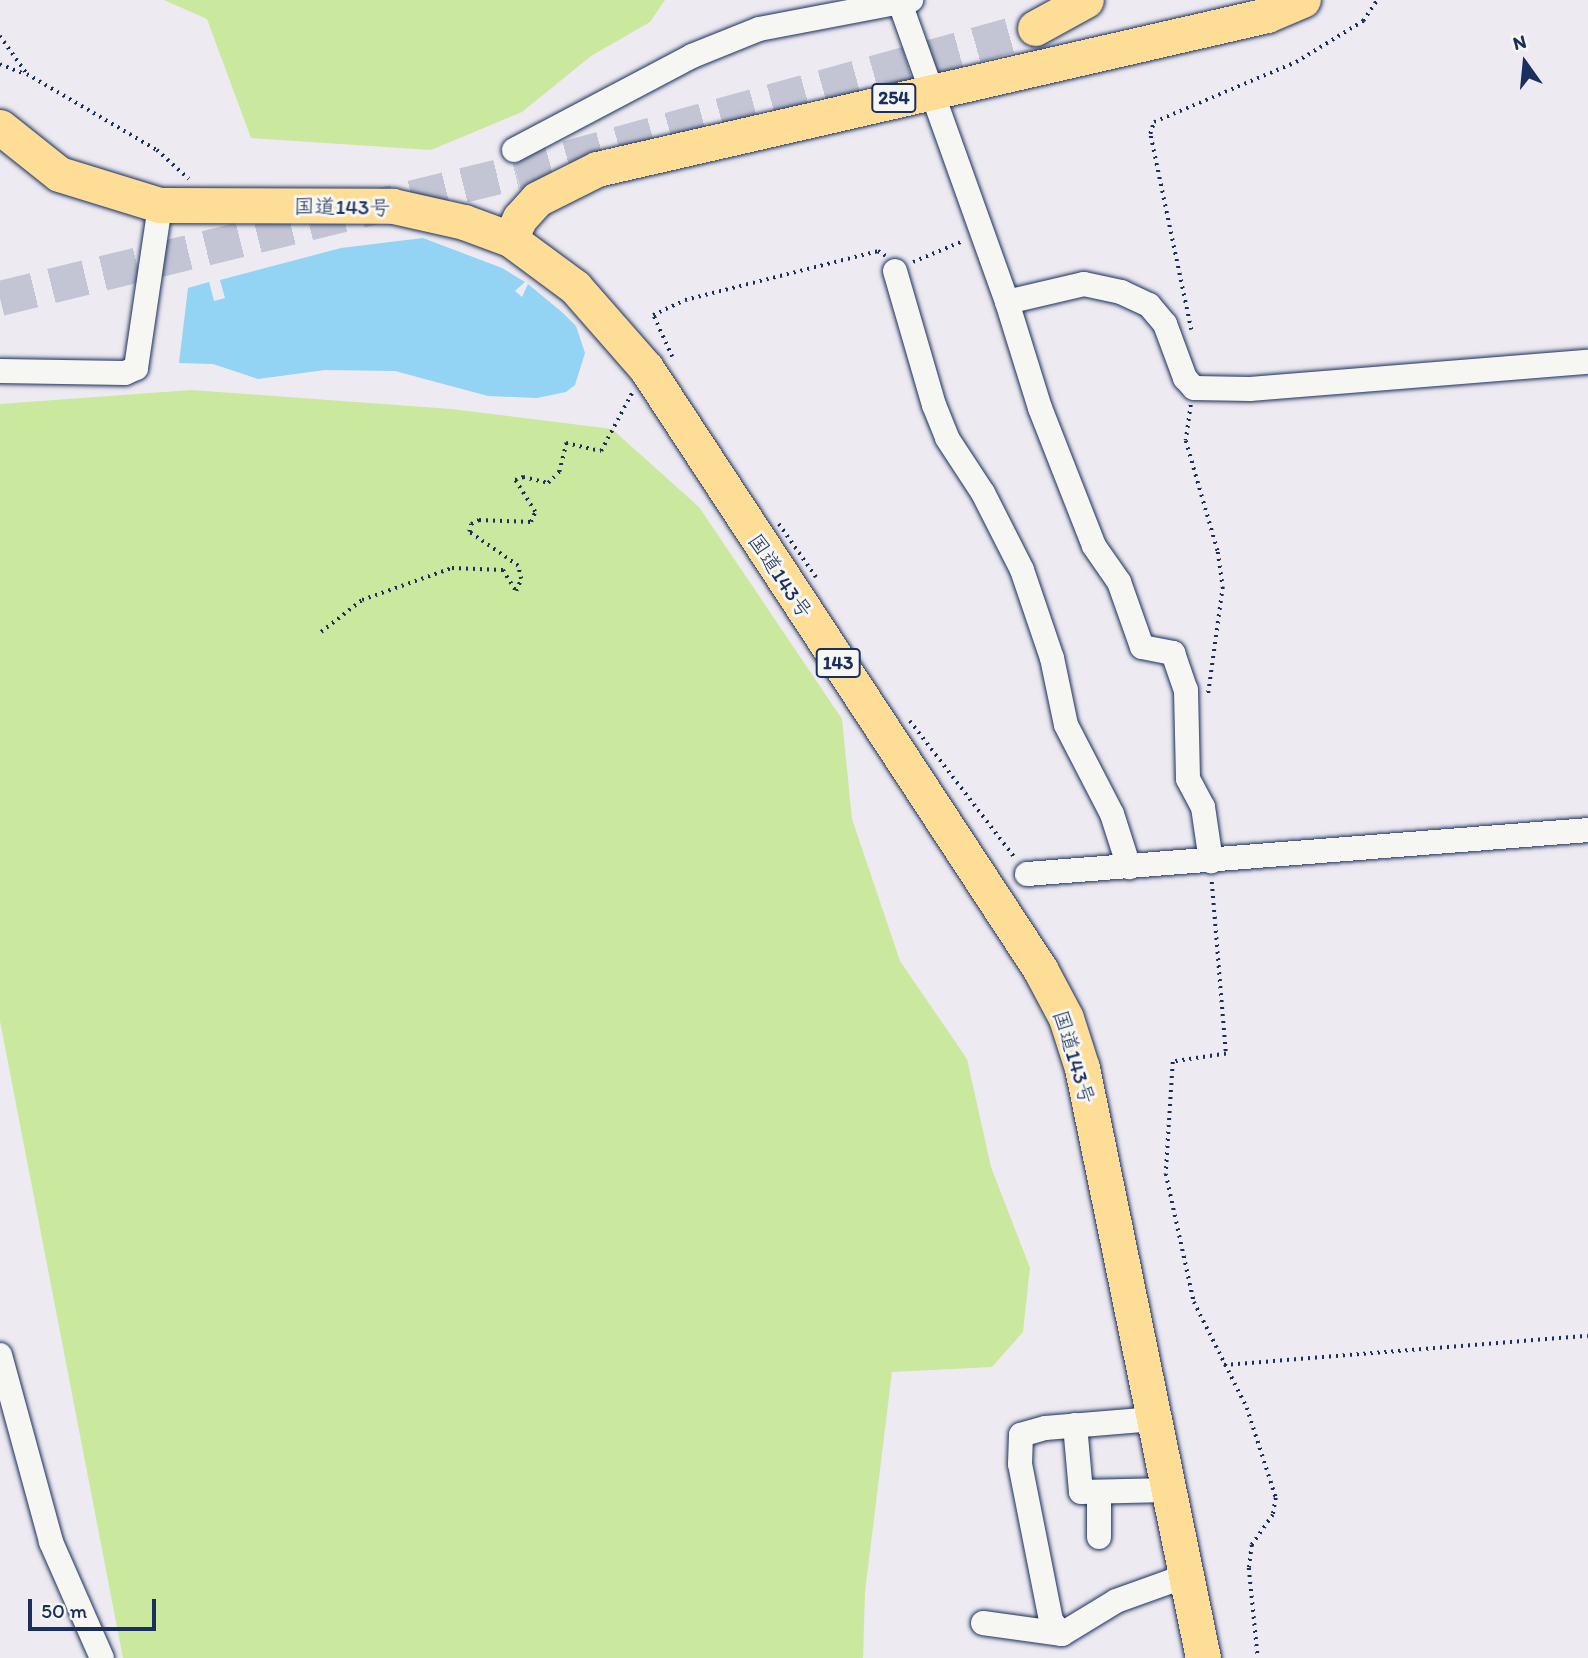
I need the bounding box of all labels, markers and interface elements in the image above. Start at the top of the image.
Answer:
north arrow [1490,28,1560,98]
text: N [1510,29,1529,55]
road number: 254 [871,82,917,114]
street label: 国道143号 [293,194,391,220]
street label: 国道143号 [742,529,818,623]
road number: 143 [815,648,861,678]
street label: 国道143号 [1048,1007,1100,1107]
scale bar [32,1584,159,1628]
text: 50 m [41,1598,87,1623]

